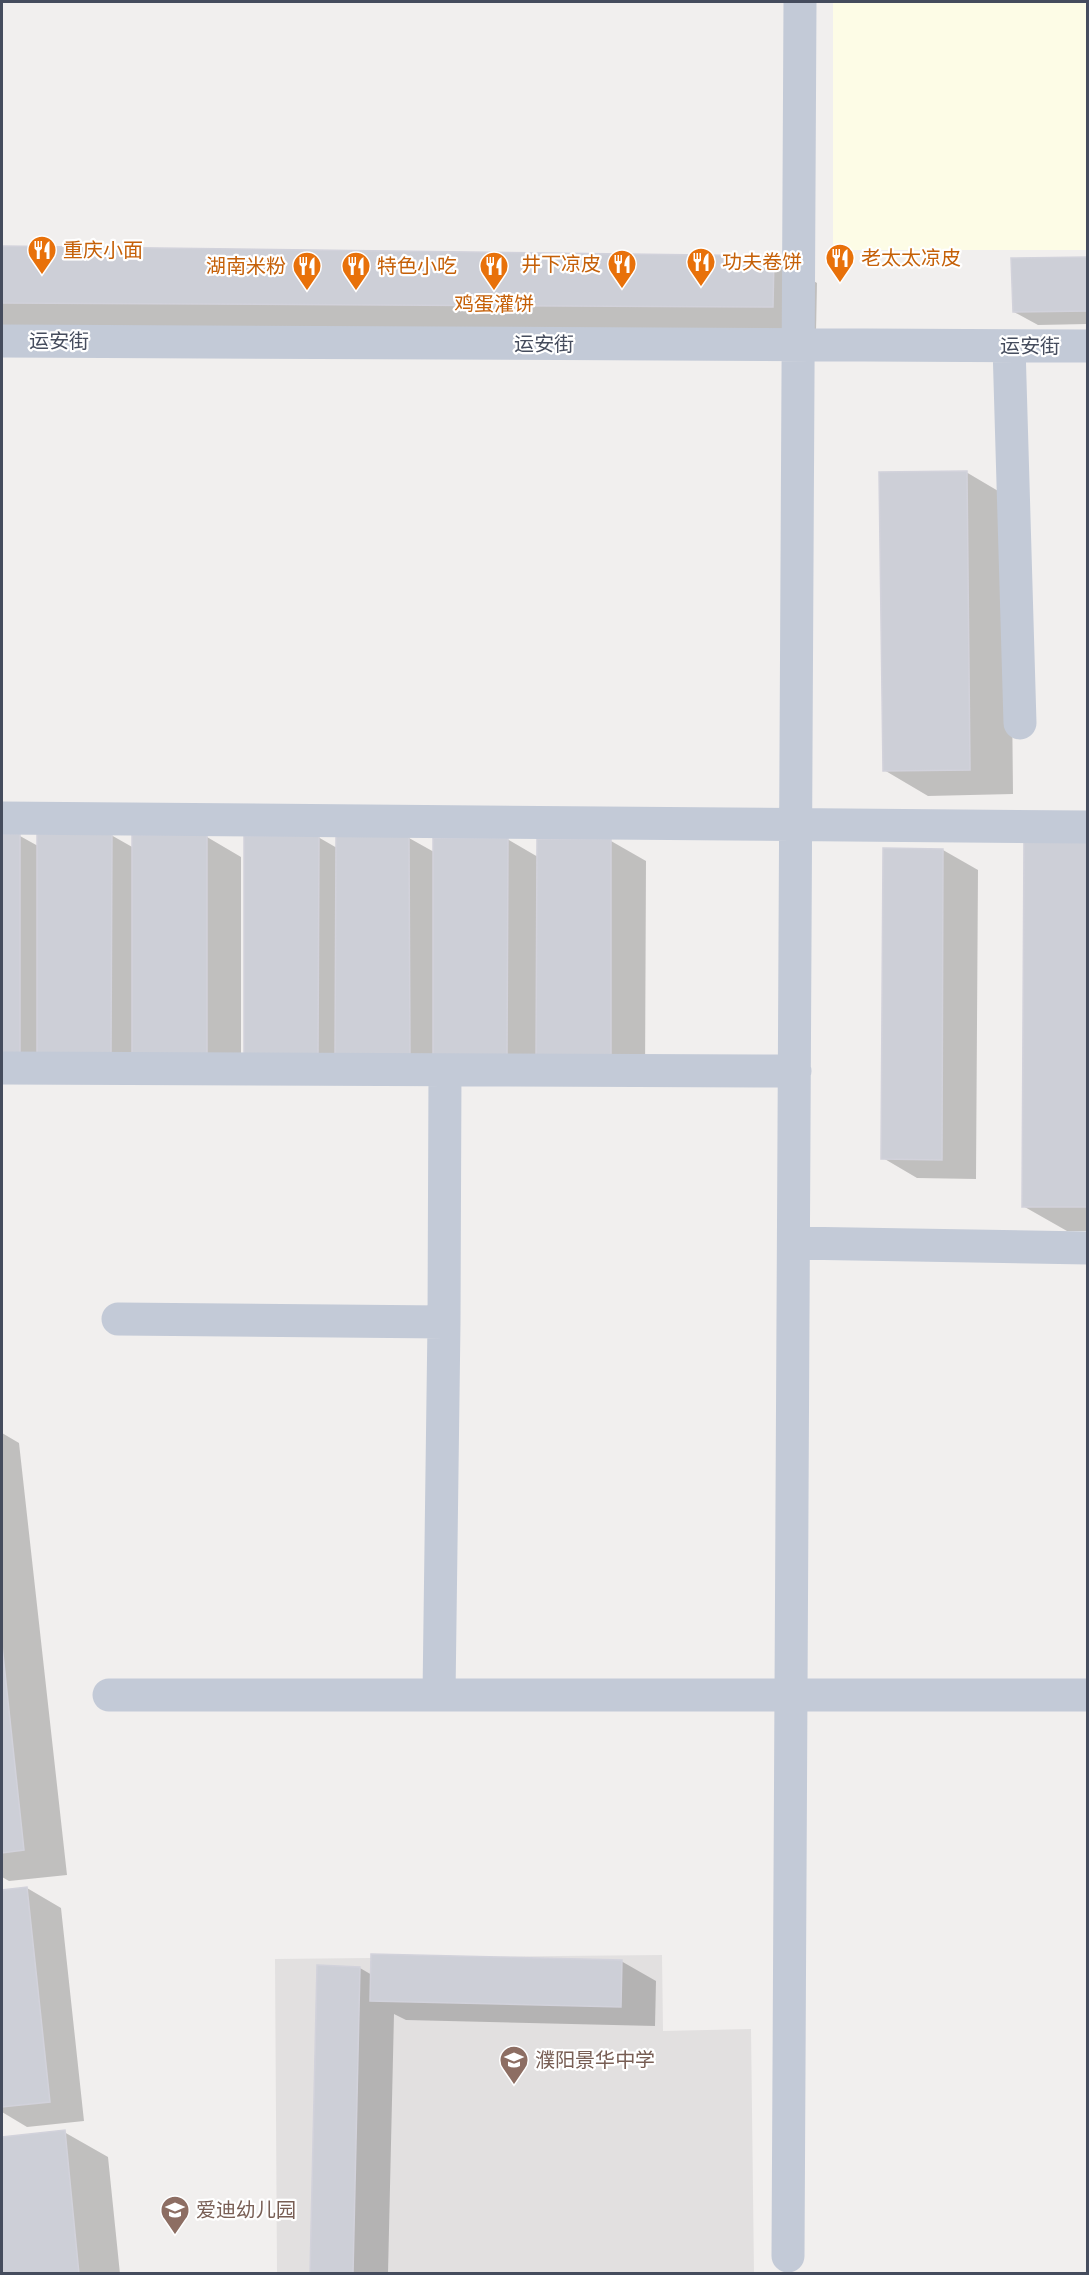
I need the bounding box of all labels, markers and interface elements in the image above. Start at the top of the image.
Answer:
restaurant icon: 重庆小面 [26,234,58,276]
place label: 重庆小面 [63,237,143,261]
restaurant icon: 老太太凉皮 [824,242,856,284]
place label: 老太太凉皮 [861,245,961,269]
restaurant icon: 功夫卷饼 [685,246,717,288]
restaurant icon: 井下凉皮 [606,248,638,290]
place label: 功夫卷饼 [722,249,802,273]
restaurant icon: 湖南米粉 [291,250,323,292]
restaurant icon: 特色小吃 [340,250,372,292]
restaurant icon: 鸡蛋灌饼 [478,250,510,292]
place label: 井下凉皮 [521,251,601,275]
place label: 湖南米粉 [206,253,286,277]
place label: 特色小吃 [377,253,457,277]
place label: 鸡蛋灌饼 [454,291,534,315]
street label: 运安街 [29,328,89,352]
street label: 运安街 [514,331,574,355]
street label: 运安街 [1000,333,1060,357]
school or university icon: 濮阳景华中学 [498,2044,530,2086]
place label: 濮阳景华中学 [535,2047,655,2071]
school or university icon: 爱迪幼儿园 [159,2194,191,2236]
place label: 爱迪幼儿园 [196,2197,296,2221]

